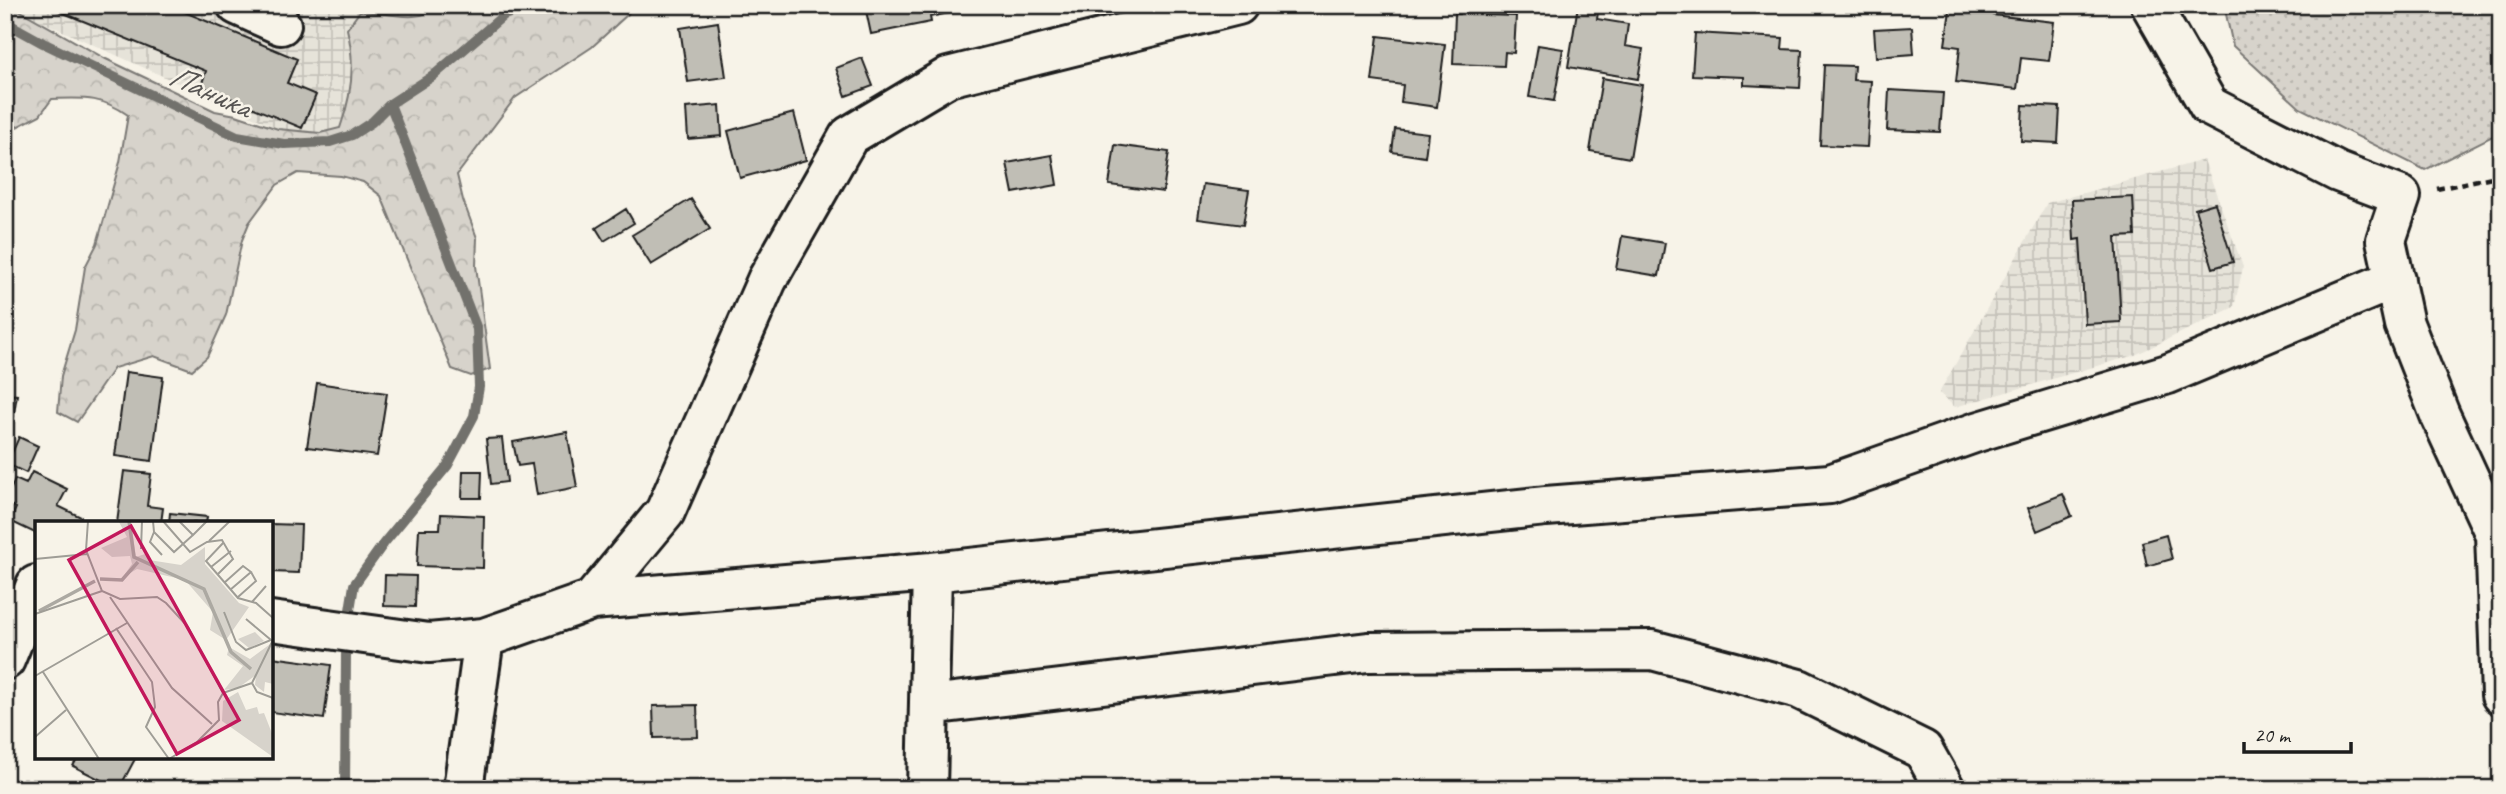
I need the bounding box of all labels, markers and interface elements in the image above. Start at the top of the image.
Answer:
water label: Паника [163,55,261,129]
inset map [35,521,273,759]
scale bar [2244,710,2350,754]
text: 20 m [2254,722,2292,748]

